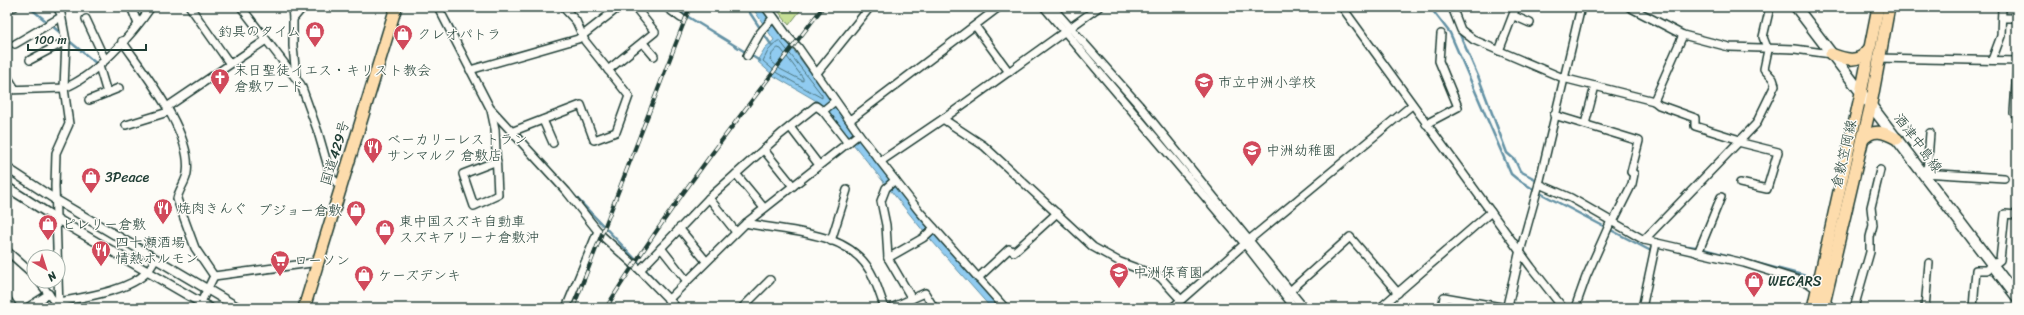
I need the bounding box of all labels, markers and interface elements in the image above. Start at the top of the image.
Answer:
place label: 釣具のタイム [218,19,301,44]
shop icon: 釣具のタイム [304,20,326,48]
place label: クレオパトラ [417,22,501,47]
shop icon: クレオパトラ [392,23,414,51]
scale bar [28,26,146,52]
text: 100 m [34,29,67,51]
place label: 末日聖徒イエス・キリスト教会 倉敷ワード [234,58,431,99]
church icon: 末日聖徒イエス・キリスト教会 倉敷ワード [209,67,231,95]
place label: 市立中洲小学校 [1218,70,1316,95]
school or university icon: 市立中洲小学校 [1193,71,1215,99]
street label: 酒津中島線 [1887,108,1949,178]
street label: 国道429号 [313,117,357,189]
street label: 倉敷笠岡線 [1824,117,1864,191]
place label: ベーカリーレストラン サンマルク 倉敷店 [387,127,528,168]
restaurant icon: ベーカリーレストラン サンマルク 倉敷店 [362,136,384,164]
place label: 中洲幼稚園 [1266,138,1336,163]
school or university icon: 中洲幼稚園 [1241,139,1263,167]
place label: 3Peace [105,165,149,190]
shop icon: 3Peace [80,166,102,194]
place label: 焼肉きんぐ [177,196,247,221]
restaurant icon: 焼肉きんぐ [152,197,174,225]
place label: プジョー倉敷 [258,198,342,223]
shop icon: プジョー倉敷 [345,199,367,227]
place label: 東中国スズキ自動車 スズキアリーナ倉敷沖 [399,209,540,250]
place label: ピレリー倉敷 [62,212,146,237]
shop icon: ピレリー倉敷 [37,213,59,241]
shop icon: 東中国スズキ自動車 スズキアリーナ倉敷沖 [374,218,396,246]
place label: 四十瀬酒場 情熱ホルモン [115,230,199,271]
restaurant icon: 四十瀬酒場 情熱ホルモン [90,239,112,267]
place label: ローソン [294,248,350,273]
north arrow [26,249,66,289]
supermarket icon: ローソン [269,249,291,277]
place label: 中洲保育園 [1133,260,1203,285]
school or university icon: 中洲保育園 [1108,261,1130,289]
place label: ケーズデンキ [378,263,461,288]
shop icon: ケーズデンキ [353,264,375,292]
text: N [43,266,62,286]
place label: WECARS [1768,269,1822,294]
shop icon: WECARS [1743,270,1765,298]

